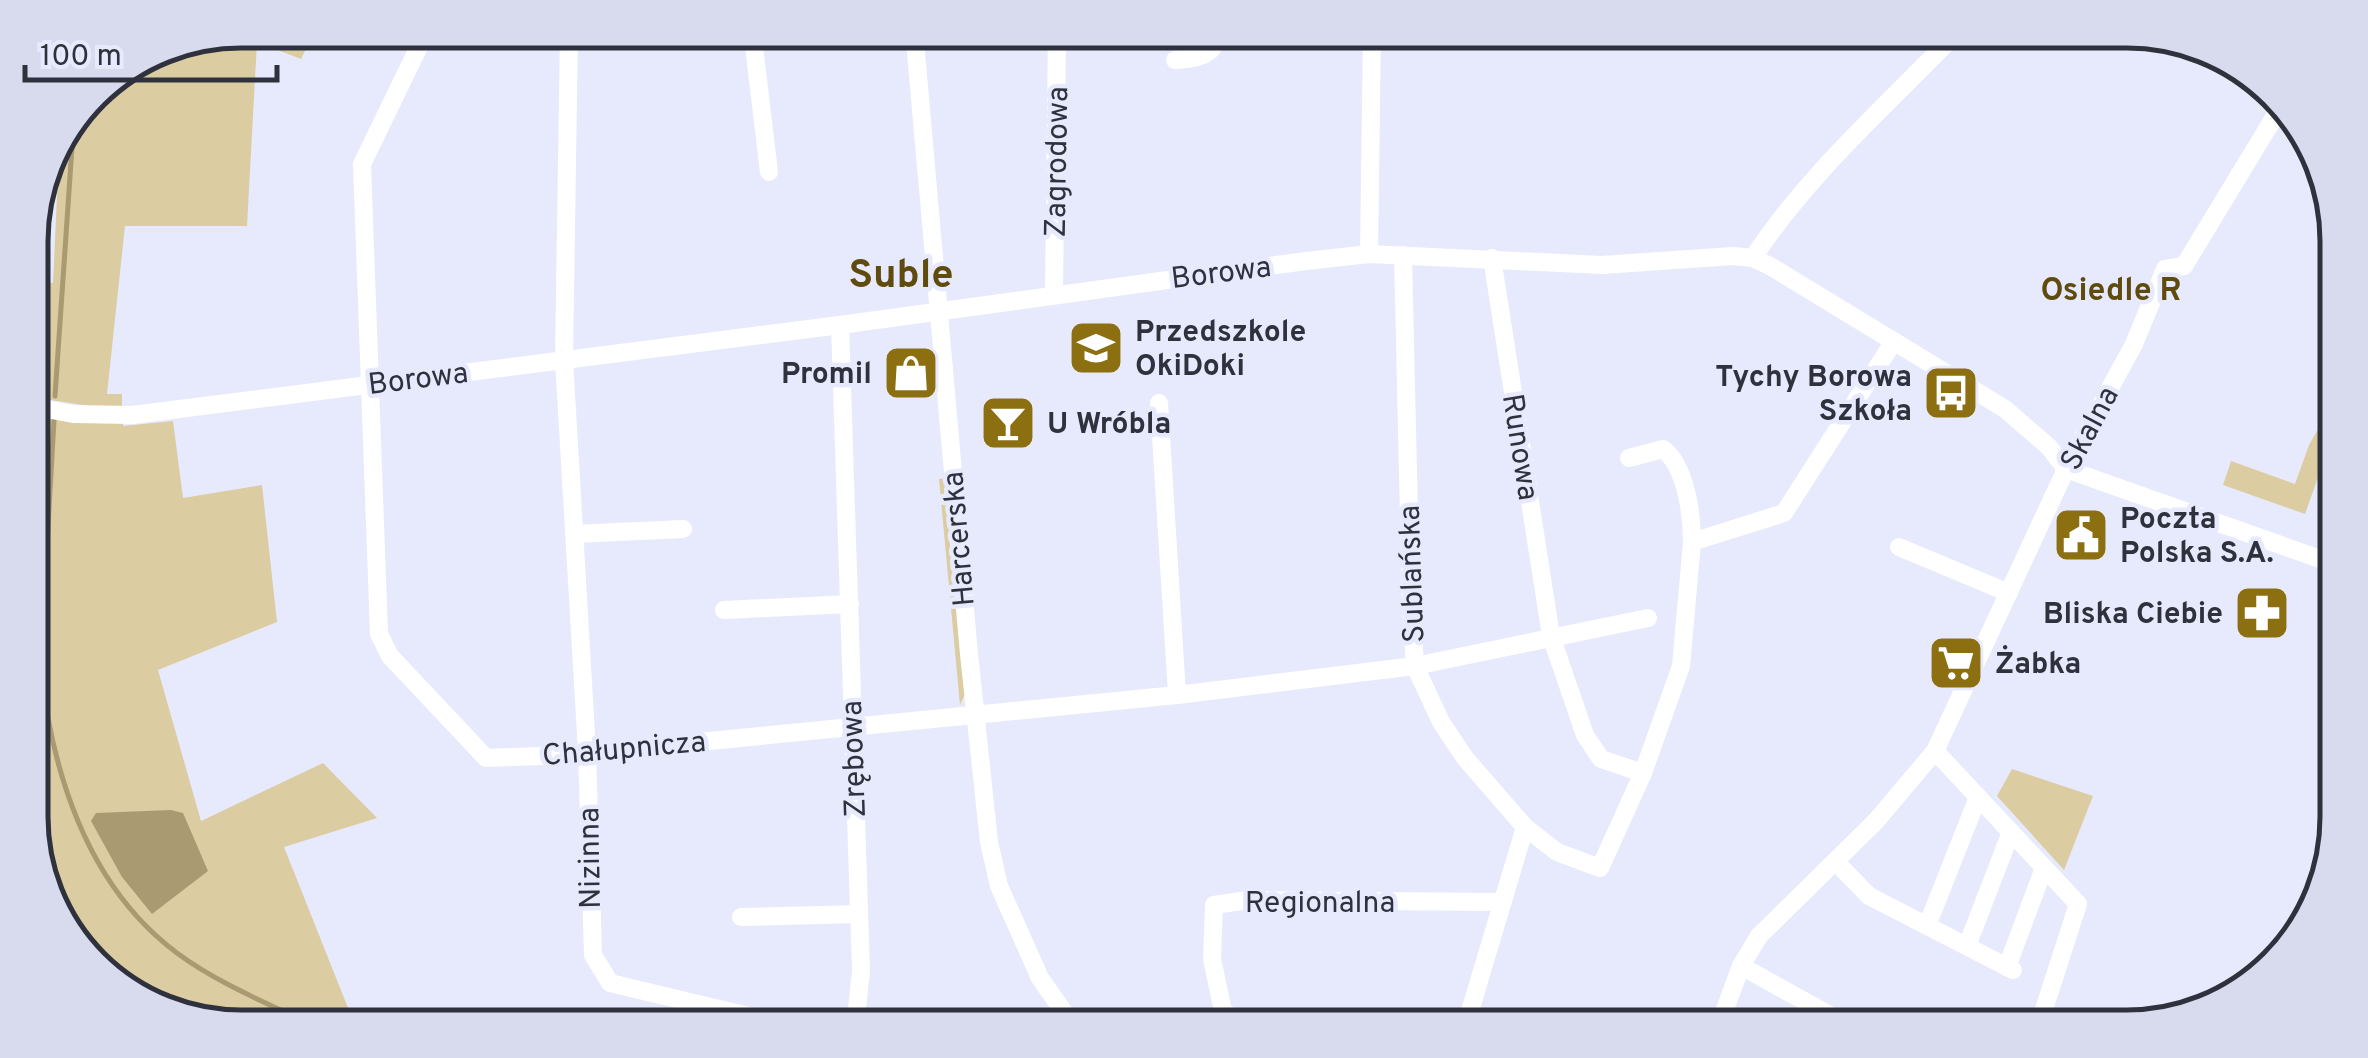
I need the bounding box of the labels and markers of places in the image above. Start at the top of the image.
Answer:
place label: Przedszkole OkiDoki [1135,315,1306,386]
school or university icon: Przedszkole OkiDoki [1066,318,1126,378]
shop icon: Promil [881,343,941,403]
place label: Promil [781,357,872,394]
place label: Tychy Borowa Szkoła [1715,360,1912,431]
bus stop icon: Tychy Borowa Szkoła [1921,363,1981,423]
bar icon: U Wróbla [978,393,1038,453]
place label: U Wróbla [1047,407,1171,444]
place label: Poczta Polska S.A. [2120,502,2274,573]
public building icon: Poczta Polska S.A. [2051,505,2111,565]
pharmacy icon: Bliska Ciebie [2232,583,2292,643]
place label: Bliska Ciebie [2043,597,2223,634]
supermarket icon: Żabka [1926,633,1986,693]
place label: Żabka [1995,645,2081,684]

